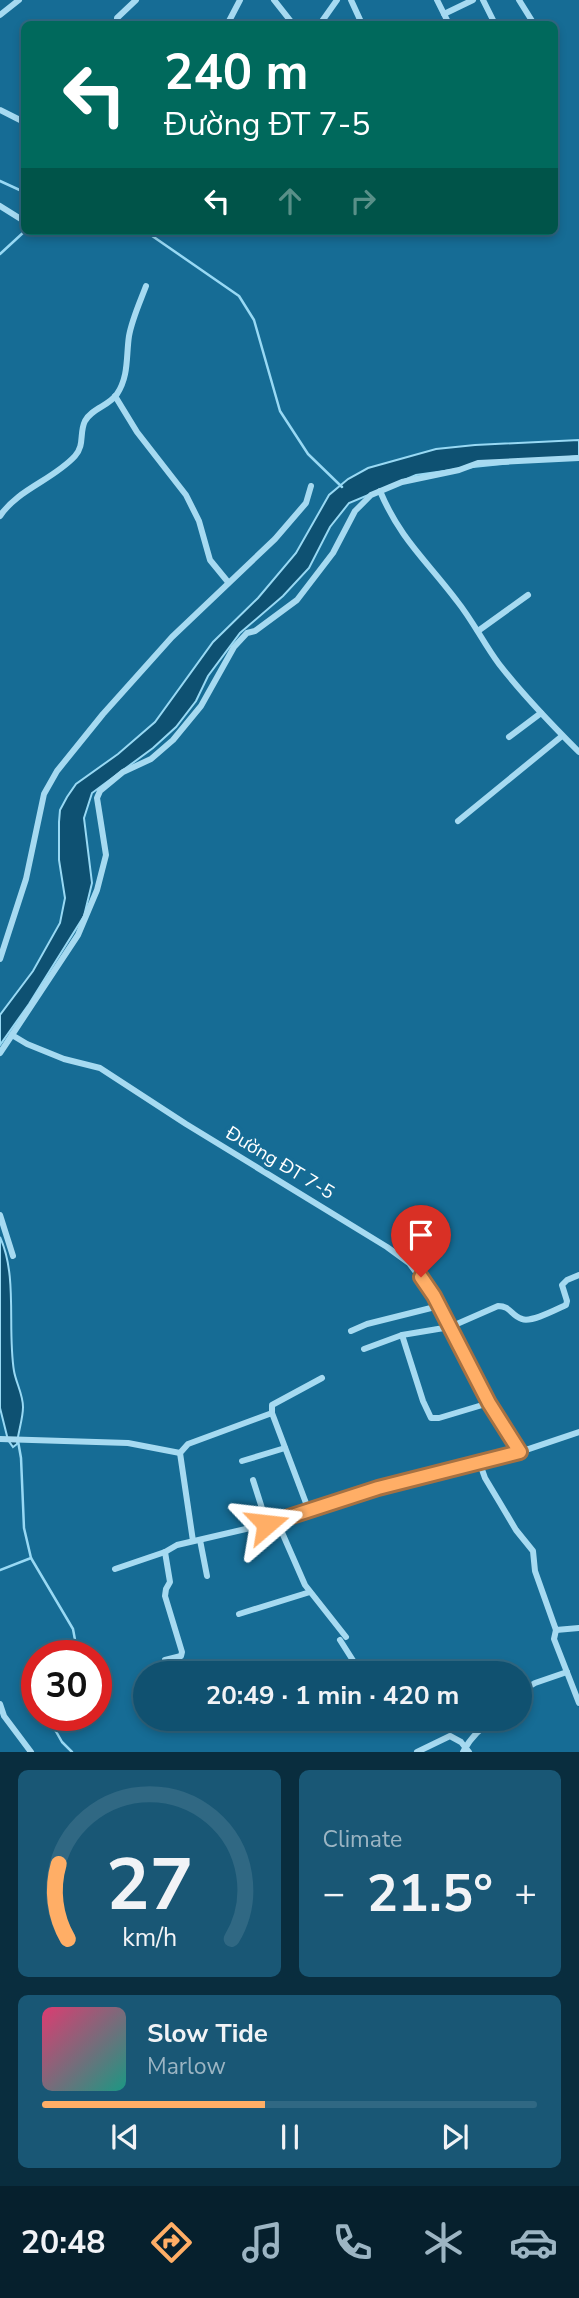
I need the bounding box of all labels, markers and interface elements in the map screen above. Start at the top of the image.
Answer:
text: 240 m [164,39,308,106]
icon: left [49,49,140,140]
text: Đường ĐT 7-5 [164,103,370,146]
icon: left [198,182,236,220]
icon: ahead [271,182,309,220]
icon: right [344,182,382,220]
street label: Đường ĐT 7-5 [220,1120,339,1206]
pin [391,1205,451,1277]
icon: arrive [402,1216,440,1254]
position arrow [230,1487,304,1561]
speed limit sign: 30 [21,1640,112,1731]
text: 20:49 · 1 min · 420 m [206,1678,459,1713]
text: Climate [323,1824,402,1855]
text: 27 [106,1836,193,1936]
text: 21.5° [367,1858,493,1929]
text: − [323,1868,345,1919]
text: + [514,1868,537,1919]
text: km/h [122,1921,177,1955]
text: Slow Tide [147,2016,268,2051]
text: Marlow [147,2051,226,2082]
icon: previous [106,2118,144,2156]
icon: pause [271,2118,309,2156]
icon: next [436,2118,474,2156]
icon: directions [147,2218,196,2267]
icon: music [238,2218,287,2267]
icon: phone [328,2218,377,2267]
icon: climate [419,2218,468,2267]
icon: car [509,2218,558,2267]
text: 20:48 [21,2221,106,2264]

